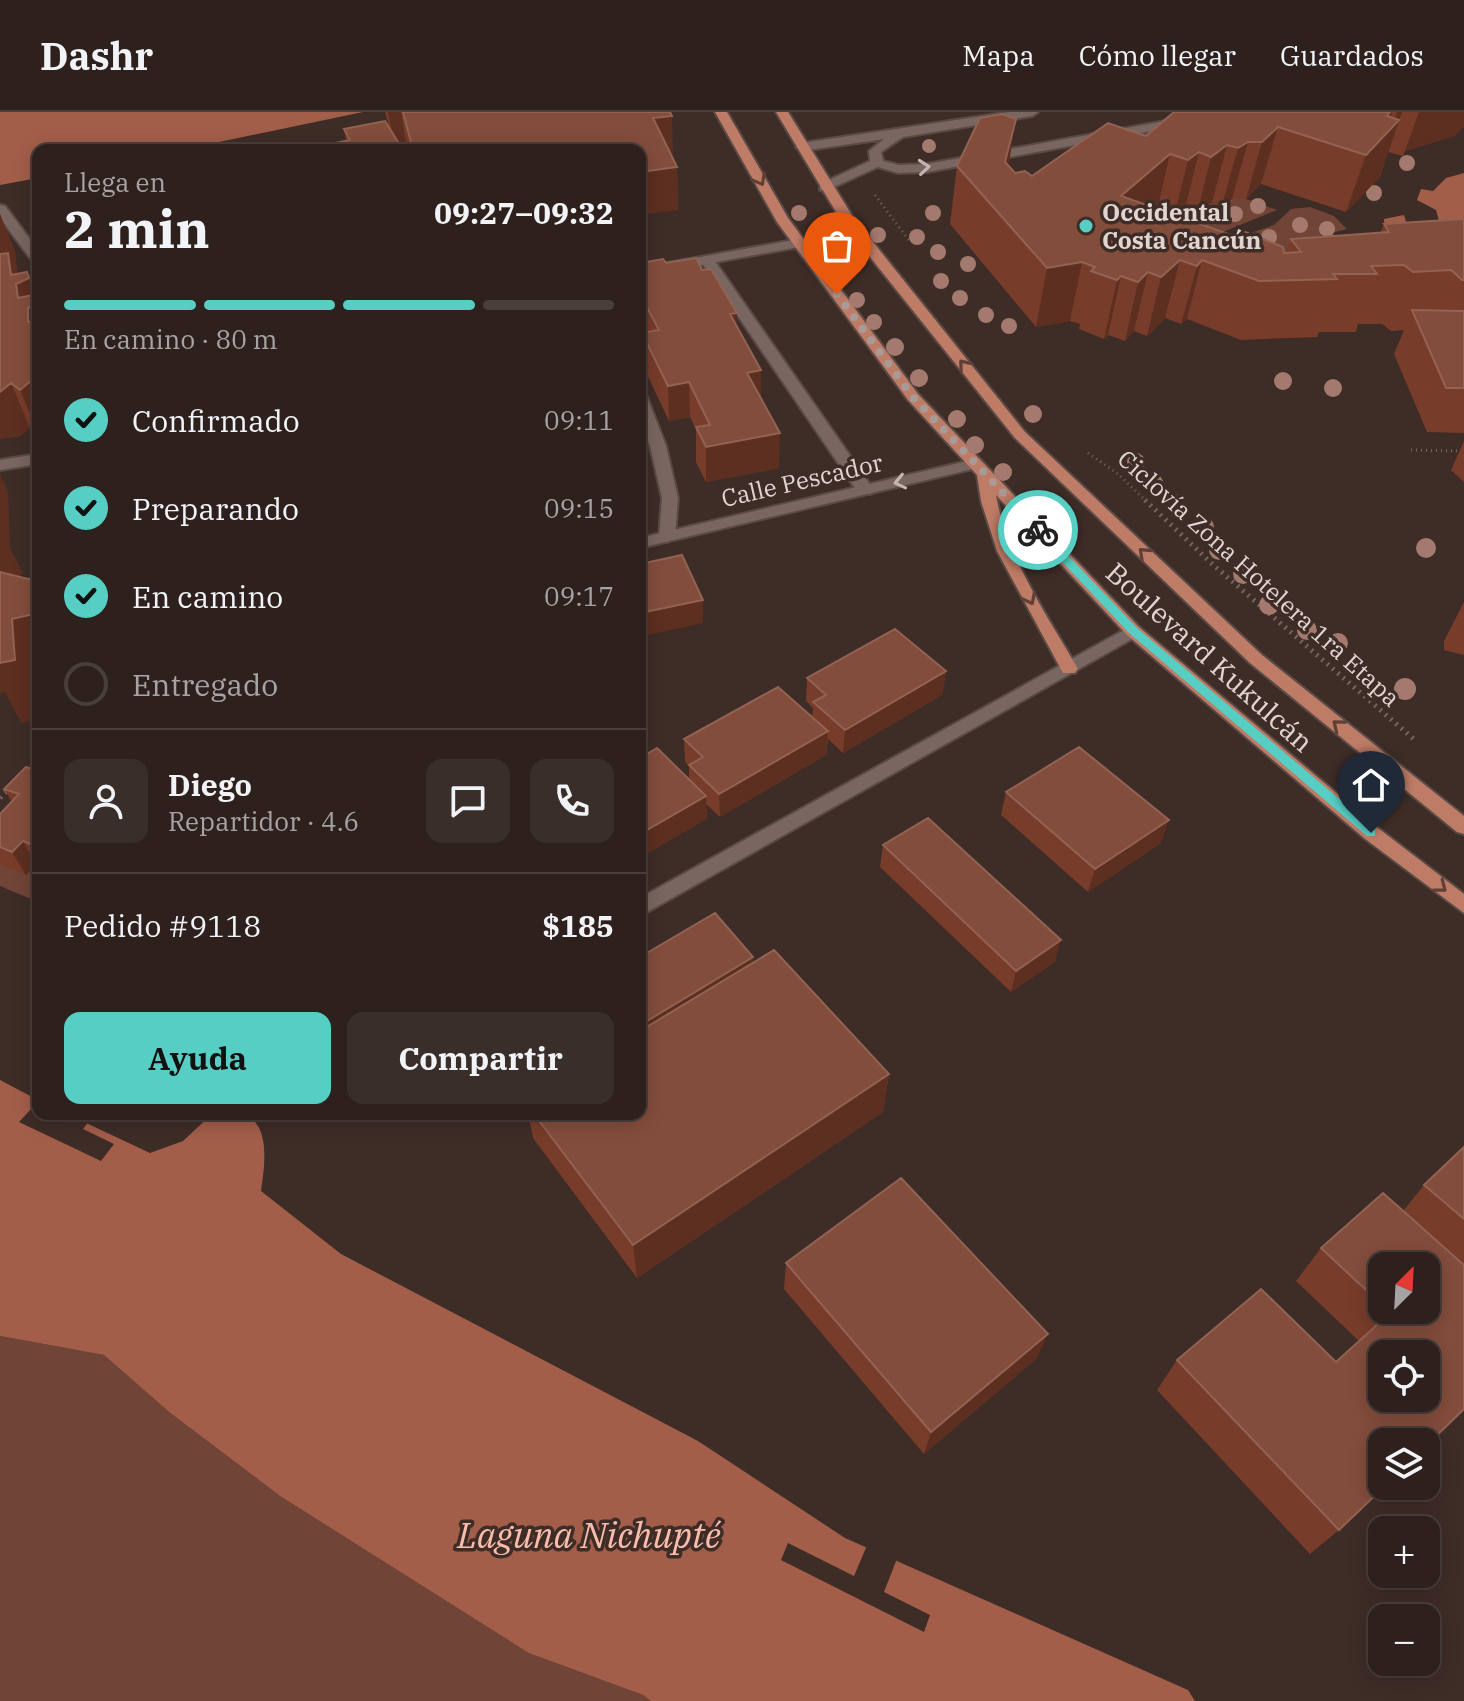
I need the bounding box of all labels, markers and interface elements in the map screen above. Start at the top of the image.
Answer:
text: Dashr [40,31,153,80]
text: Mapa [962,37,1035,74]
text: Cómo llegar [1079,37,1236,74]
text: Guardados [1280,37,1424,74]
one-way arrow [918,159,931,176]
text: Llega en [64,165,166,199]
one-way arrow [750,171,766,186]
text: 09:27–09:32 [434,193,614,232]
text: 2 min [64,195,210,262]
place label: Occidental Costa Cancún [1102,196,1262,256]
pin [803,212,871,294]
marker: Occidental Costa Cancún [1077,217,1095,235]
icon: bag [815,224,859,268]
text: En camino · 80 m [64,322,278,356]
one-way arrow [960,359,974,374]
icon: check [64,398,108,442]
text: Confirmado [132,401,300,440]
text: 09:11 [544,403,614,437]
street label: Ciclovía Zona Hotelera 1ra Etapa [1111,442,1407,714]
street label: Calle Pescador [718,446,886,514]
one-way arrow [893,473,907,490]
icon: check [64,486,108,530]
text: Preparando [132,489,299,528]
courier [998,490,1078,570]
text: 09:15 [544,491,614,525]
icon: bike [1016,508,1060,552]
one-way arrow [1139,547,1153,562]
street label: Boulevard Kukulcán [1098,554,1322,760]
icon: check [64,574,108,618]
text: En camino [132,577,283,616]
text: 09:17 [544,579,614,613]
one-way arrow [1021,591,1036,606]
text: Entregado [132,665,278,704]
one-way arrow [1333,720,1347,735]
pin [1337,751,1405,833]
button: person [64,759,148,843]
button: chat [426,759,510,843]
button: phone [530,759,614,843]
icon: home [1349,763,1393,807]
text: Diego [168,765,252,804]
text: Repartidor · 4.6 [168,804,359,838]
one-way arrow [1432,877,1446,892]
text: Pedido #9118 [64,906,261,945]
text: $185 [542,906,614,945]
button: Ayuda [64,1012,331,1104]
button: Compartir [347,1012,614,1104]
north arrow [1368,1252,1440,1324]
map controls [1368,1252,1440,1676]
button: locate [1368,1340,1440,1412]
button: layers [1368,1428,1440,1500]
water label: Laguna Nichupté [456,1511,722,1558]
button: + [1368,1516,1440,1588]
button: − [1368,1604,1440,1676]

